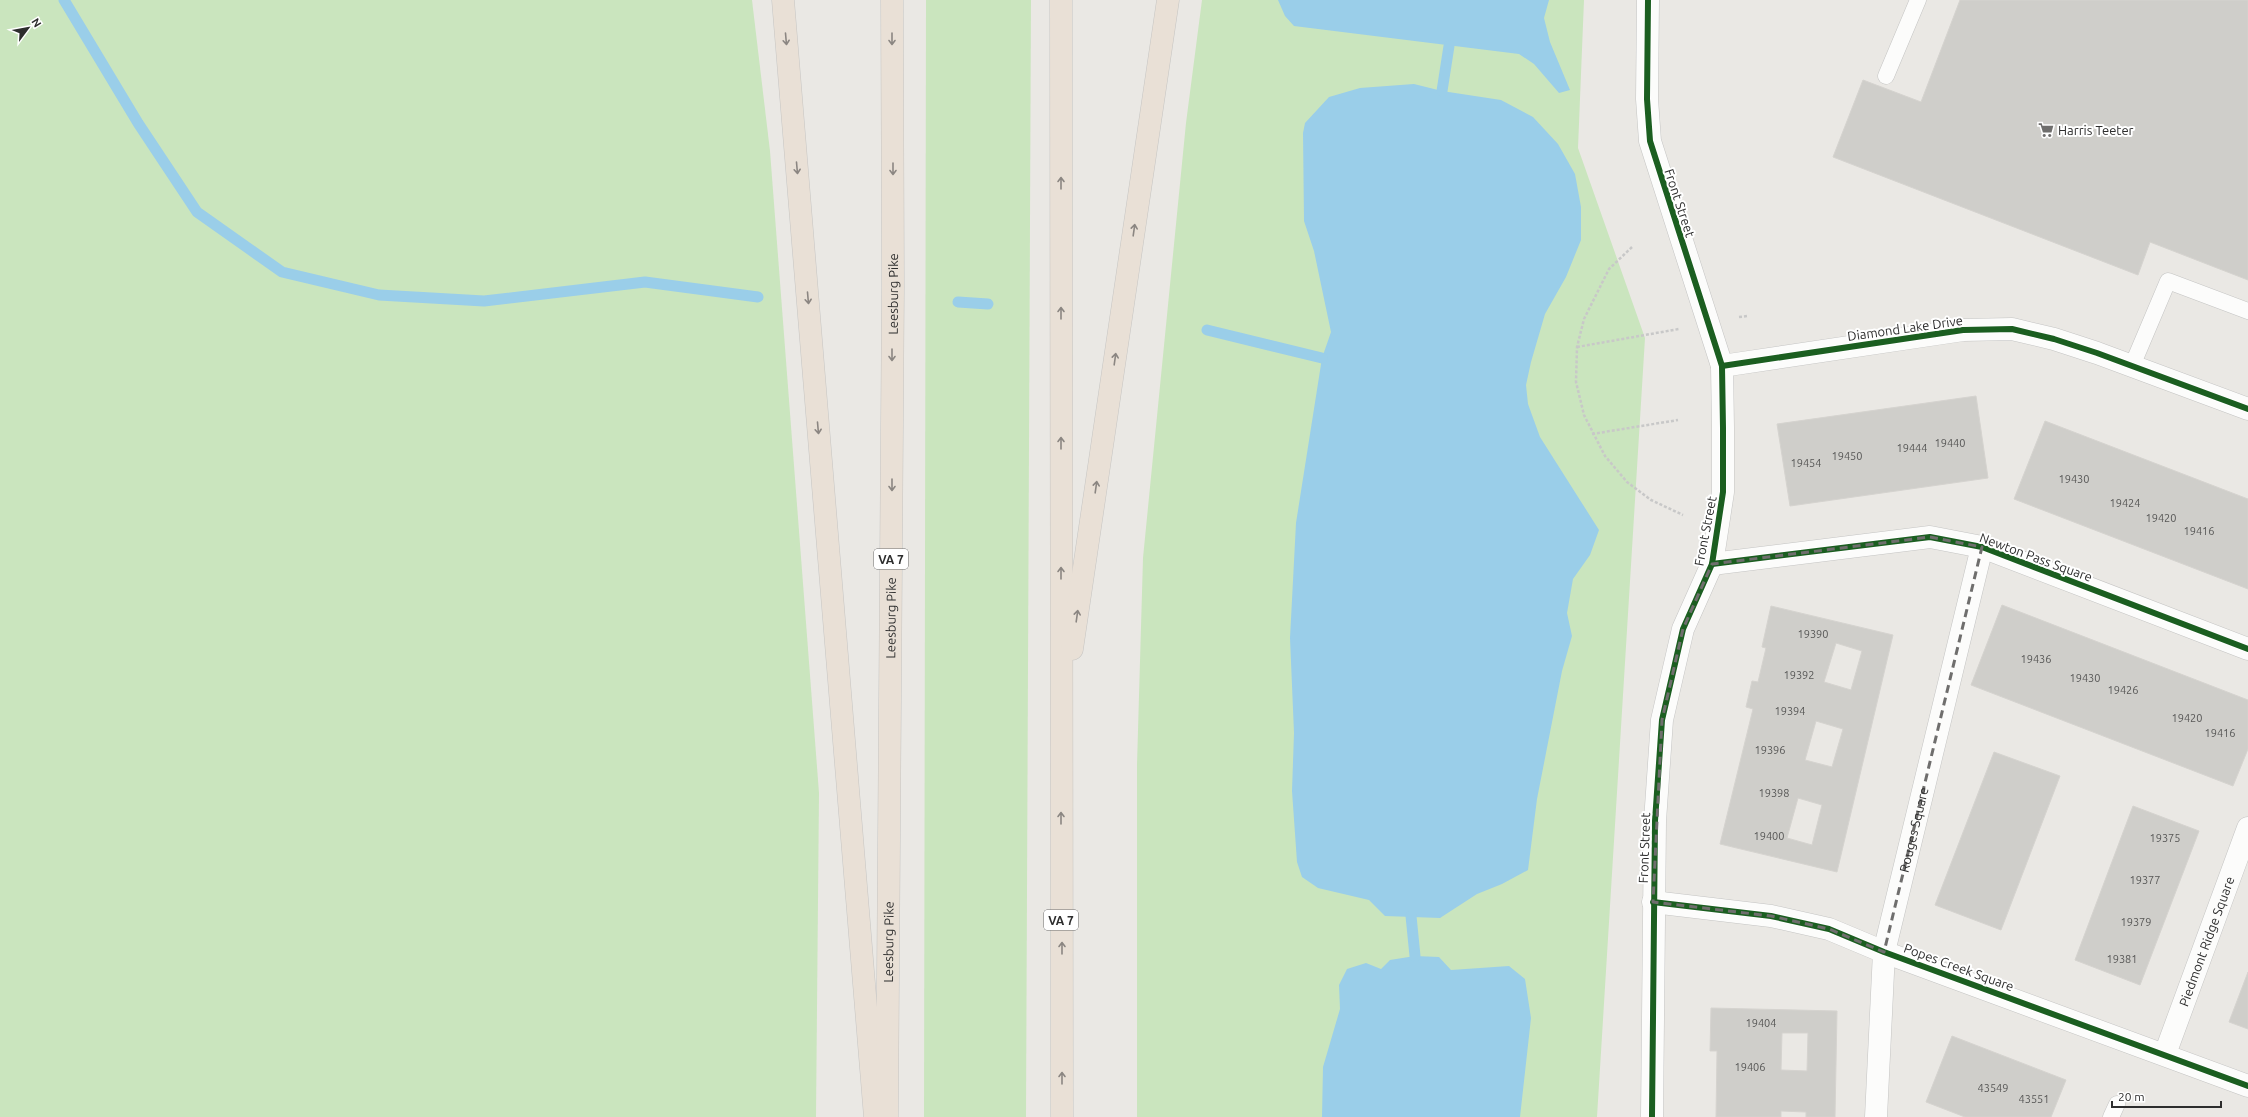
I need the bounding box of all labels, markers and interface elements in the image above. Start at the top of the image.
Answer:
north arrow [8,8,48,48]
text: N [29,16,44,29]
one-way arrow [783,32,790,45]
one-way arrow [888,32,896,45]
supermarket icon: Harris Teeter [2037,121,2055,139]
place label: Harris Teeter [2058,123,2134,137]
one-way arrow [793,161,801,174]
one-way arrow [889,162,897,175]
street label: Front Street [1662,167,1698,239]
one-way arrow [1057,177,1065,190]
one-way arrow [1130,224,1138,237]
street label: Leesburg Pike [886,253,900,335]
one-way arrow [804,291,811,304]
one-way arrow [1057,307,1065,320]
street label: Diamond Lake Drive [1846,313,1964,343]
one-way arrow [889,348,896,361]
one-way arrow [1111,353,1119,366]
one-way arrow [815,421,822,434]
one-way arrow [1057,437,1065,450]
house number: 19440 [1934,437,1966,449]
house number: 19444 [1896,442,1928,454]
house number: 19450 [1831,450,1863,462]
house number: 19454 [1790,457,1822,469]
house number: 19430 [2058,473,2090,485]
one-way arrow [888,478,896,491]
one-way arrow [1092,481,1100,494]
street label: Front Street [1691,495,1719,567]
house number: 19424 [2109,497,2141,509]
house number: 19420 [2145,512,2177,524]
house number: 19416 [2183,525,2215,537]
street label: Newton Pass Square [1978,530,2094,584]
road number: VA 7 [874,549,908,569]
one-way arrow [1057,567,1065,580]
street label: Leesburg Pike [883,577,898,659]
one-way arrow [1073,610,1081,623]
house number: 19390 [1797,628,1829,640]
house number: 19436 [2020,653,2052,665]
house number: 19392 [1783,669,1815,681]
house number: 19430 [2069,672,2101,684]
house number: 19426 [2107,684,2139,696]
house number: 19394 [1774,705,1806,717]
house number: 19420 [2171,712,2203,724]
house number: 19416 [2204,727,2236,739]
house number: 19396 [1754,744,1786,756]
street label: Rouges Square [1897,786,1931,874]
house number: 19398 [1758,787,1790,799]
one-way arrow [1057,812,1065,825]
street label: Front Street [1636,812,1652,884]
house number: 19400 [1753,830,1785,842]
house number: 19375 [2149,832,2181,844]
house number: 19377 [2129,874,2161,886]
street label: Piedmont Ridge Square [2176,874,2237,1008]
street label: Leesburg Pike [881,901,896,983]
road number: VA 7 [1044,910,1078,930]
house number: 19379 [2120,916,2152,928]
street label: Popes Creek Square [1902,941,2016,993]
one-way arrow [1058,942,1066,955]
house number: 19381 [2106,953,2138,965]
house number: 19404 [1745,1017,1777,1029]
house number: 19406 [1734,1061,1766,1073]
one-way arrow [1058,1072,1066,1085]
house number: 43549 [1977,1082,2009,1094]
scale bar [2112,1083,2221,1109]
text: 20 m [2118,1090,2145,1103]
house number: 43551 [2018,1093,2050,1105]

